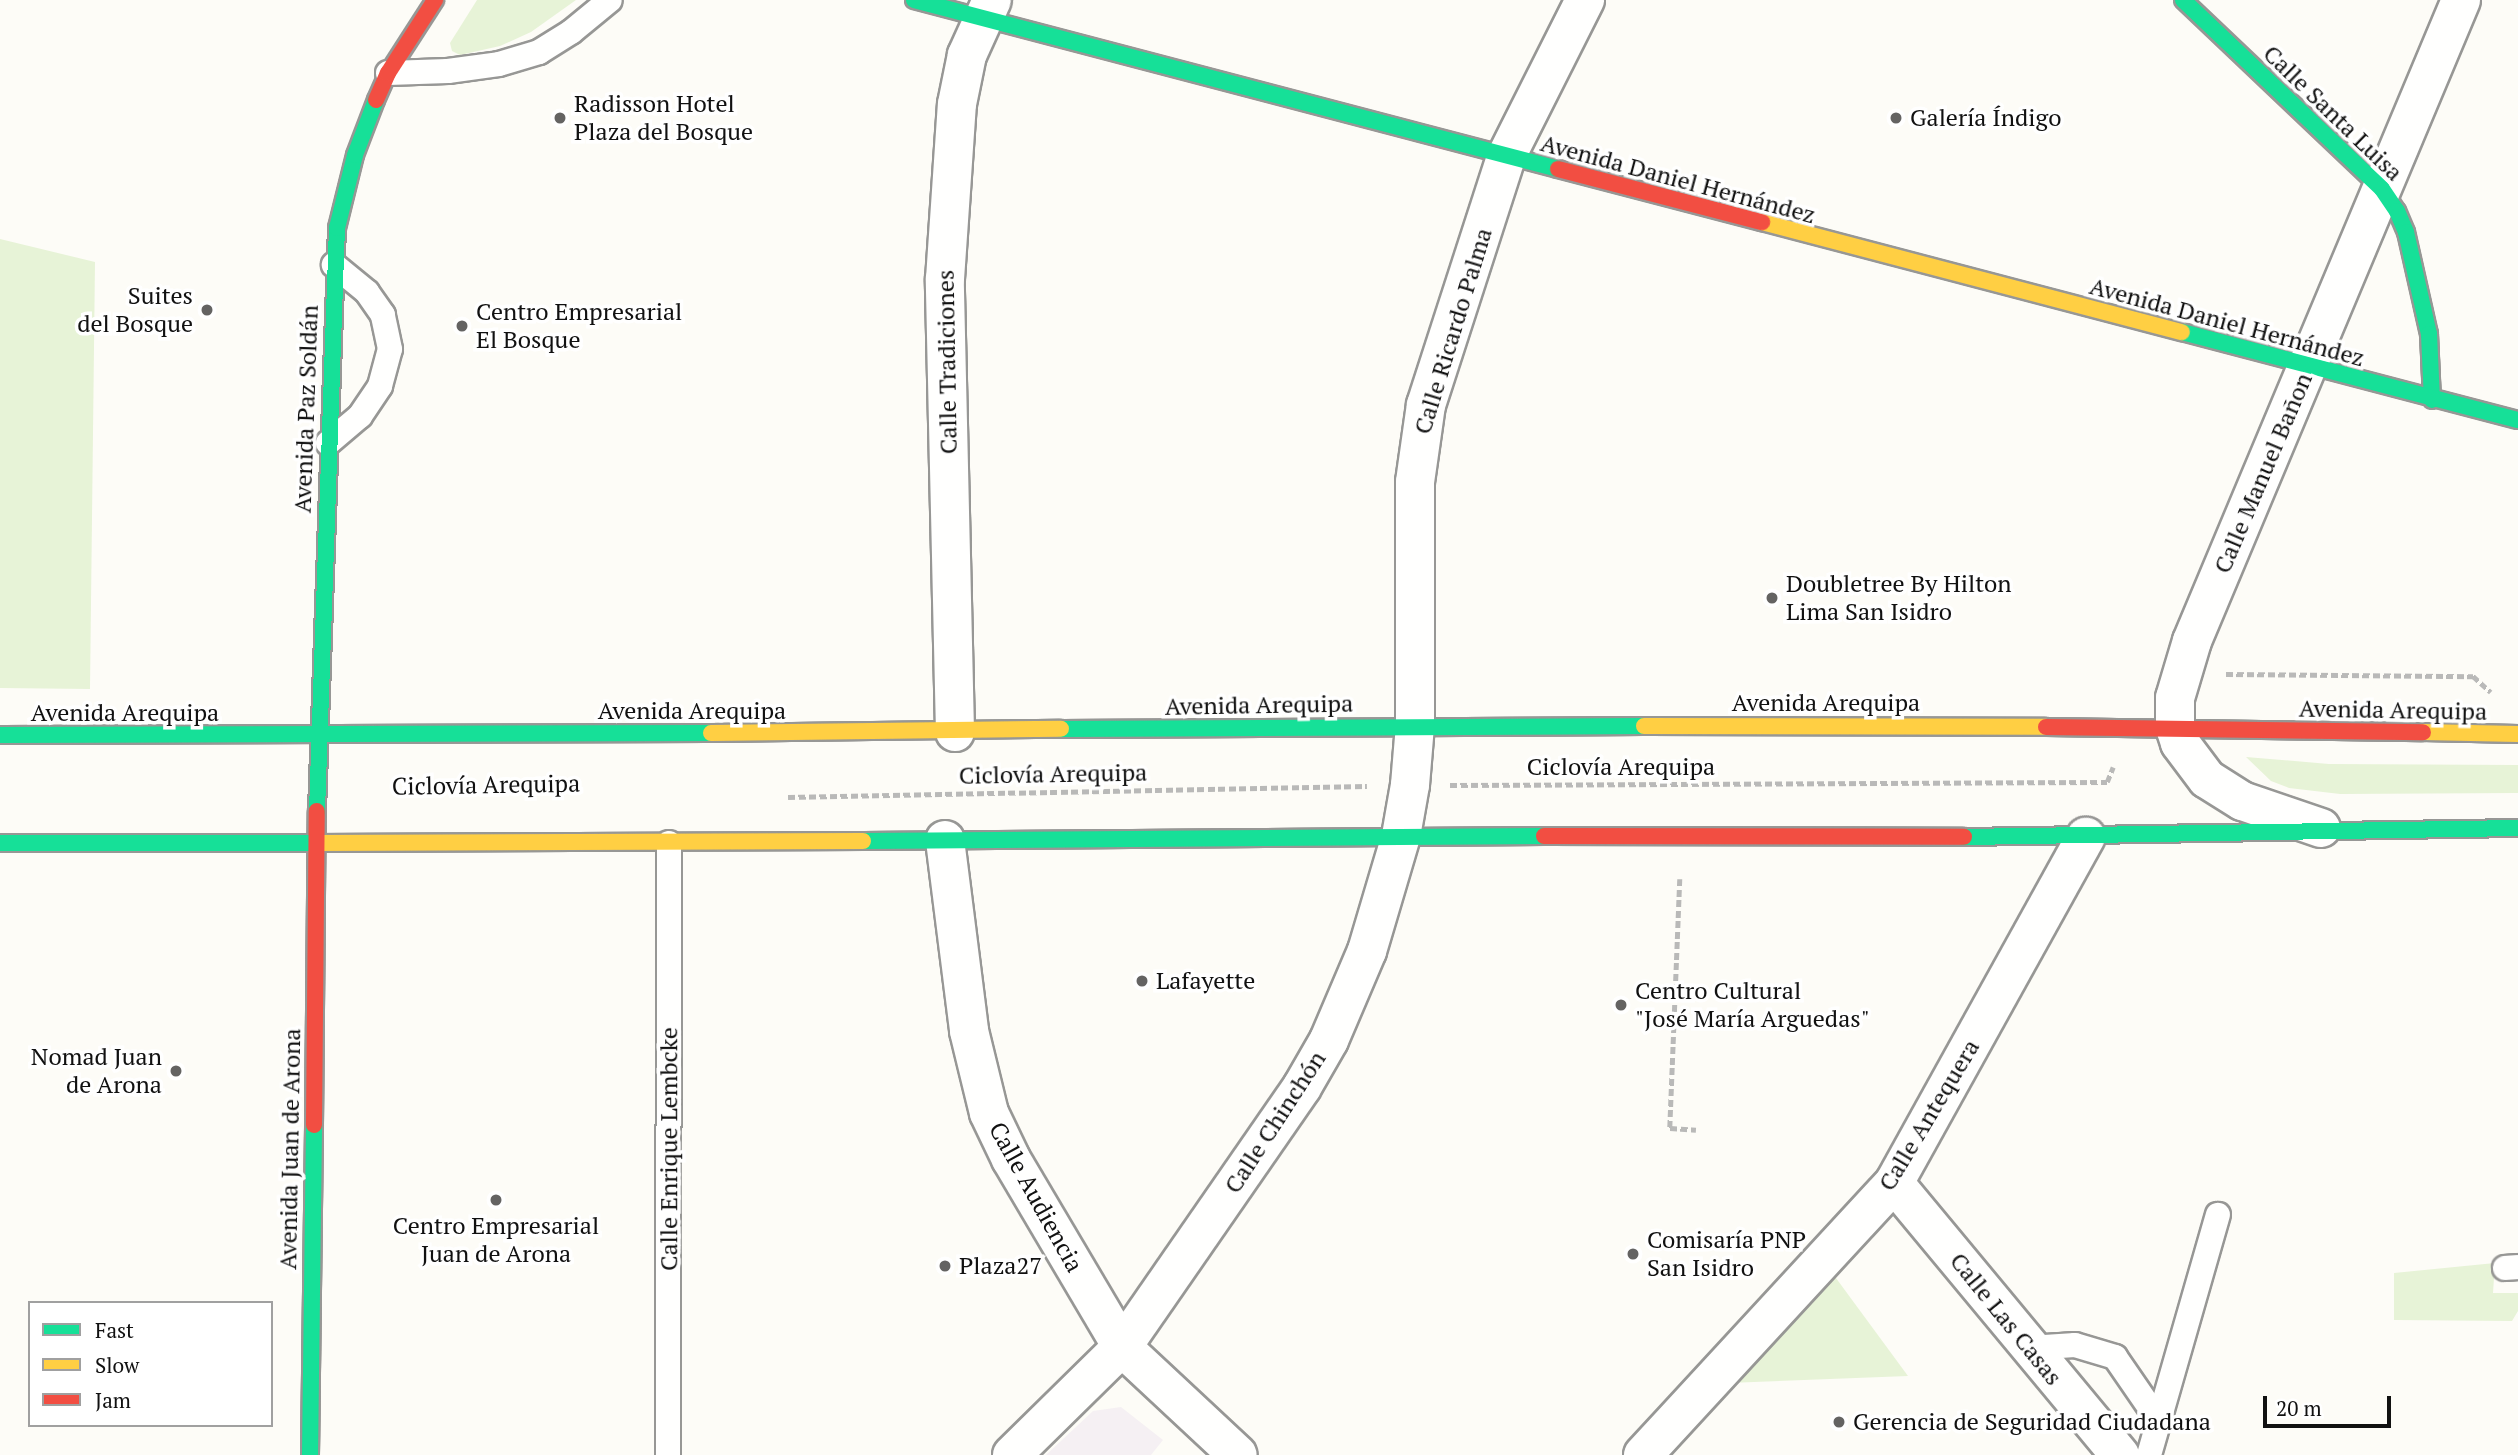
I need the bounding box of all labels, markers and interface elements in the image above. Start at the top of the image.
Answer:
street label: Calle Santa Luisa [2257,39,2409,187]
place label: Radisson Hotel Plaza del Bosque [574,90,753,146]
place label: Galería Índigo [1910,104,2061,132]
marker: Radisson Hotel Plaza del Bosque [552,110,568,126]
marker: Galería Índigo [1888,110,1904,126]
street label: Avenida Daniel Hernández [1538,128,1818,230]
street label: Calle Ricardo Palma [1408,225,1498,437]
street label: Calle Tradiciones [931,270,963,454]
street label: Avenida Daniel Hernández [2087,271,2367,373]
place label: Suites del Bosque [77,282,193,338]
place label: Centro Empresarial El Bosque [476,298,682,354]
marker: Suites del Bosque [199,302,215,318]
street label: Avenida Paz Soldán [288,304,324,514]
marker: Centro Empresarial El Bosque [454,318,470,334]
street label: Calle Manuel Bañon [2208,369,2318,577]
place label: Doubletree By Hilton Lima San Isidro [1786,570,2012,626]
marker: Doubletree By Hilton Lima San Isidro [1764,590,1780,606]
street label: Avenida Arequipa [1164,689,1354,721]
street label: Avenida Arequipa [1732,689,1920,717]
street label: Avenida Arequipa [2298,694,2488,726]
street label: Avenida Arequipa [598,697,786,725]
street label: Avenida Arequipa [31,699,219,727]
street label: Ciclovía Arequipa [1527,753,1715,781]
street label: Ciclovía Arequipa [958,758,1148,790]
street label: Ciclovía Arequipa [391,769,581,801]
place label: Lafayette [1156,967,1255,995]
marker: Lafayette [1134,973,1150,989]
place label: Centro Cultural "José María Arguedas" [1635,977,1870,1033]
marker: Centro Cultural "José María Arguedas" [1613,997,1629,1013]
street label: Calle Enrique Lembcke [655,1027,683,1271]
street label: Avenida Juan de Arona [273,1028,307,1270]
street label: Calle Antequera [1872,1034,1986,1196]
place label: Nomad Juan de Arona [31,1043,162,1099]
street label: Calle Chinchón [1218,1045,1332,1199]
marker: Nomad Juan de Arona [168,1063,184,1079]
street label: Calle Audiencia [983,1117,1089,1277]
marker: Centro Empresarial Juan de Arona [488,1192,504,1208]
place label: Centro Empresarial Juan de Arona [393,1212,599,1268]
place label: Comisaría PNP San Isidro [1647,1226,1806,1282]
marker: Comisaría PNP San Isidro [1625,1246,1641,1262]
street label: Calle Las Casas [1944,1247,2068,1391]
place label: Plaza27 [959,1252,1042,1280]
marker: Plaza27 [937,1258,953,1274]
legend [28,1301,273,1427]
text: Fast [95,1316,134,1344]
text: Slow [95,1351,139,1379]
scale bar [2266,1382,2394,1426]
text: Jam [95,1386,131,1414]
text: 20 m [2276,1394,2322,1422]
place label: Gerencia de Seguridad Ciudadana [1853,1408,2211,1436]
marker: Gerencia de Seguridad Ciudadana [1831,1414,1847,1430]

